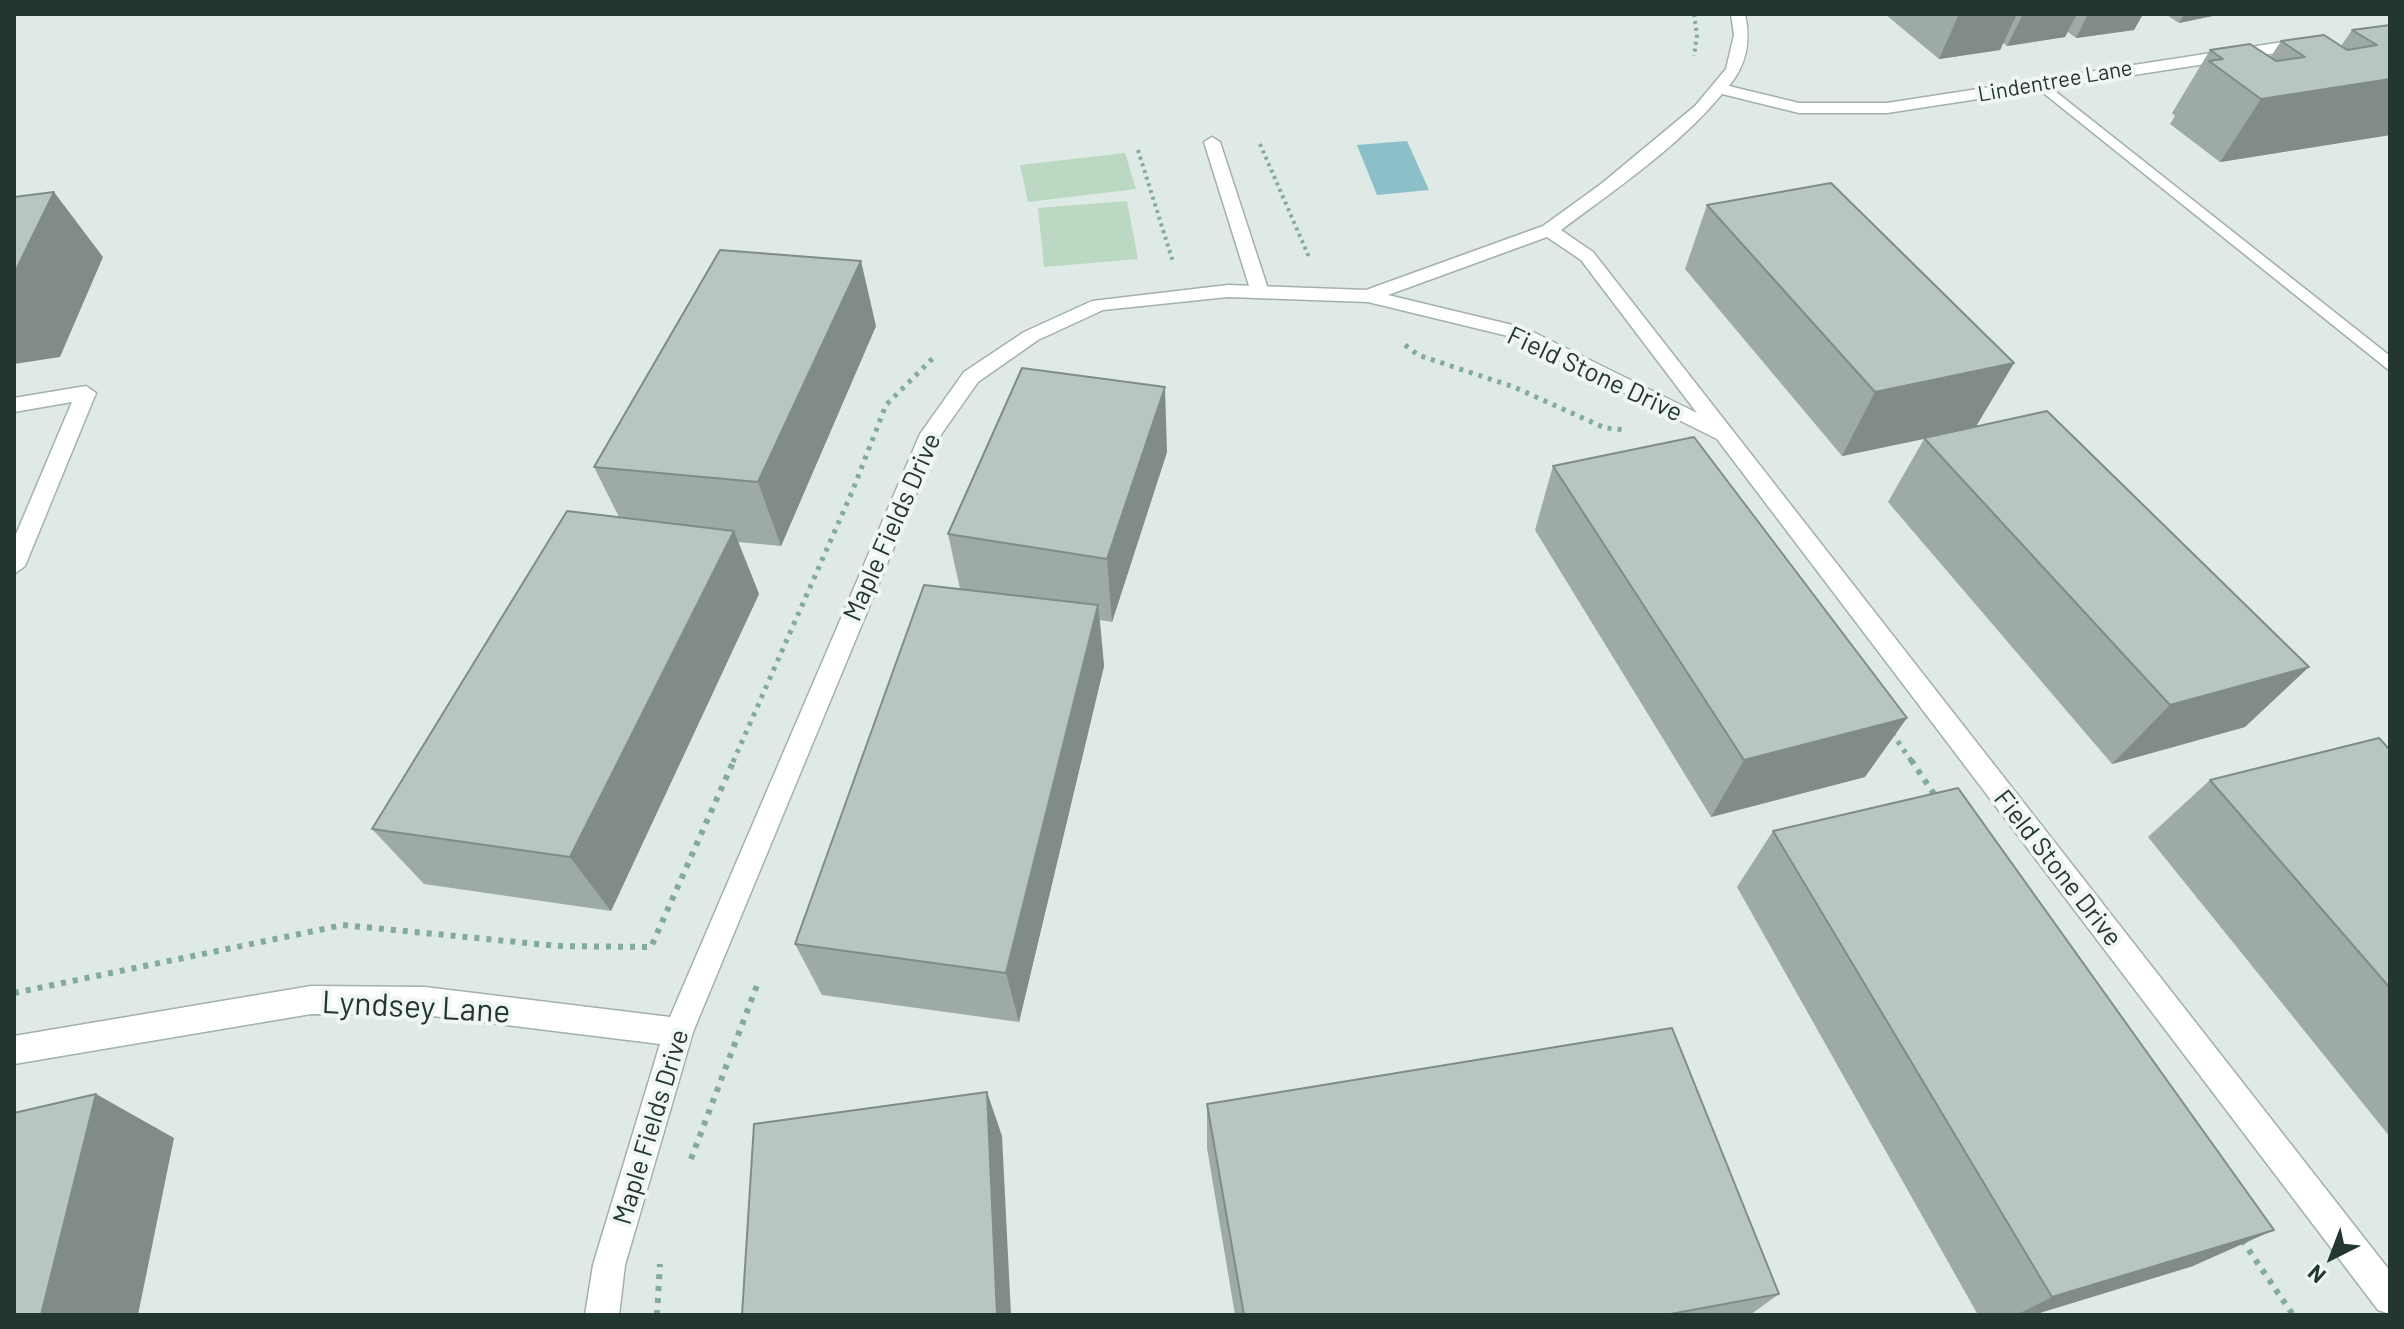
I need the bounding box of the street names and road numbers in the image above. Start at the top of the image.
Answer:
street label: Lindentree Lane [1976,54,2134,108]
street label: Field Stone Drive [1502,320,1688,428]
street label: Maple Fields Drive [837,428,947,626]
street label: Field Stone Drive [1987,784,2129,952]
street label: Lyndsey Lane [321,983,511,1031]
street label: Maple Fields Drive [607,1026,695,1228]

